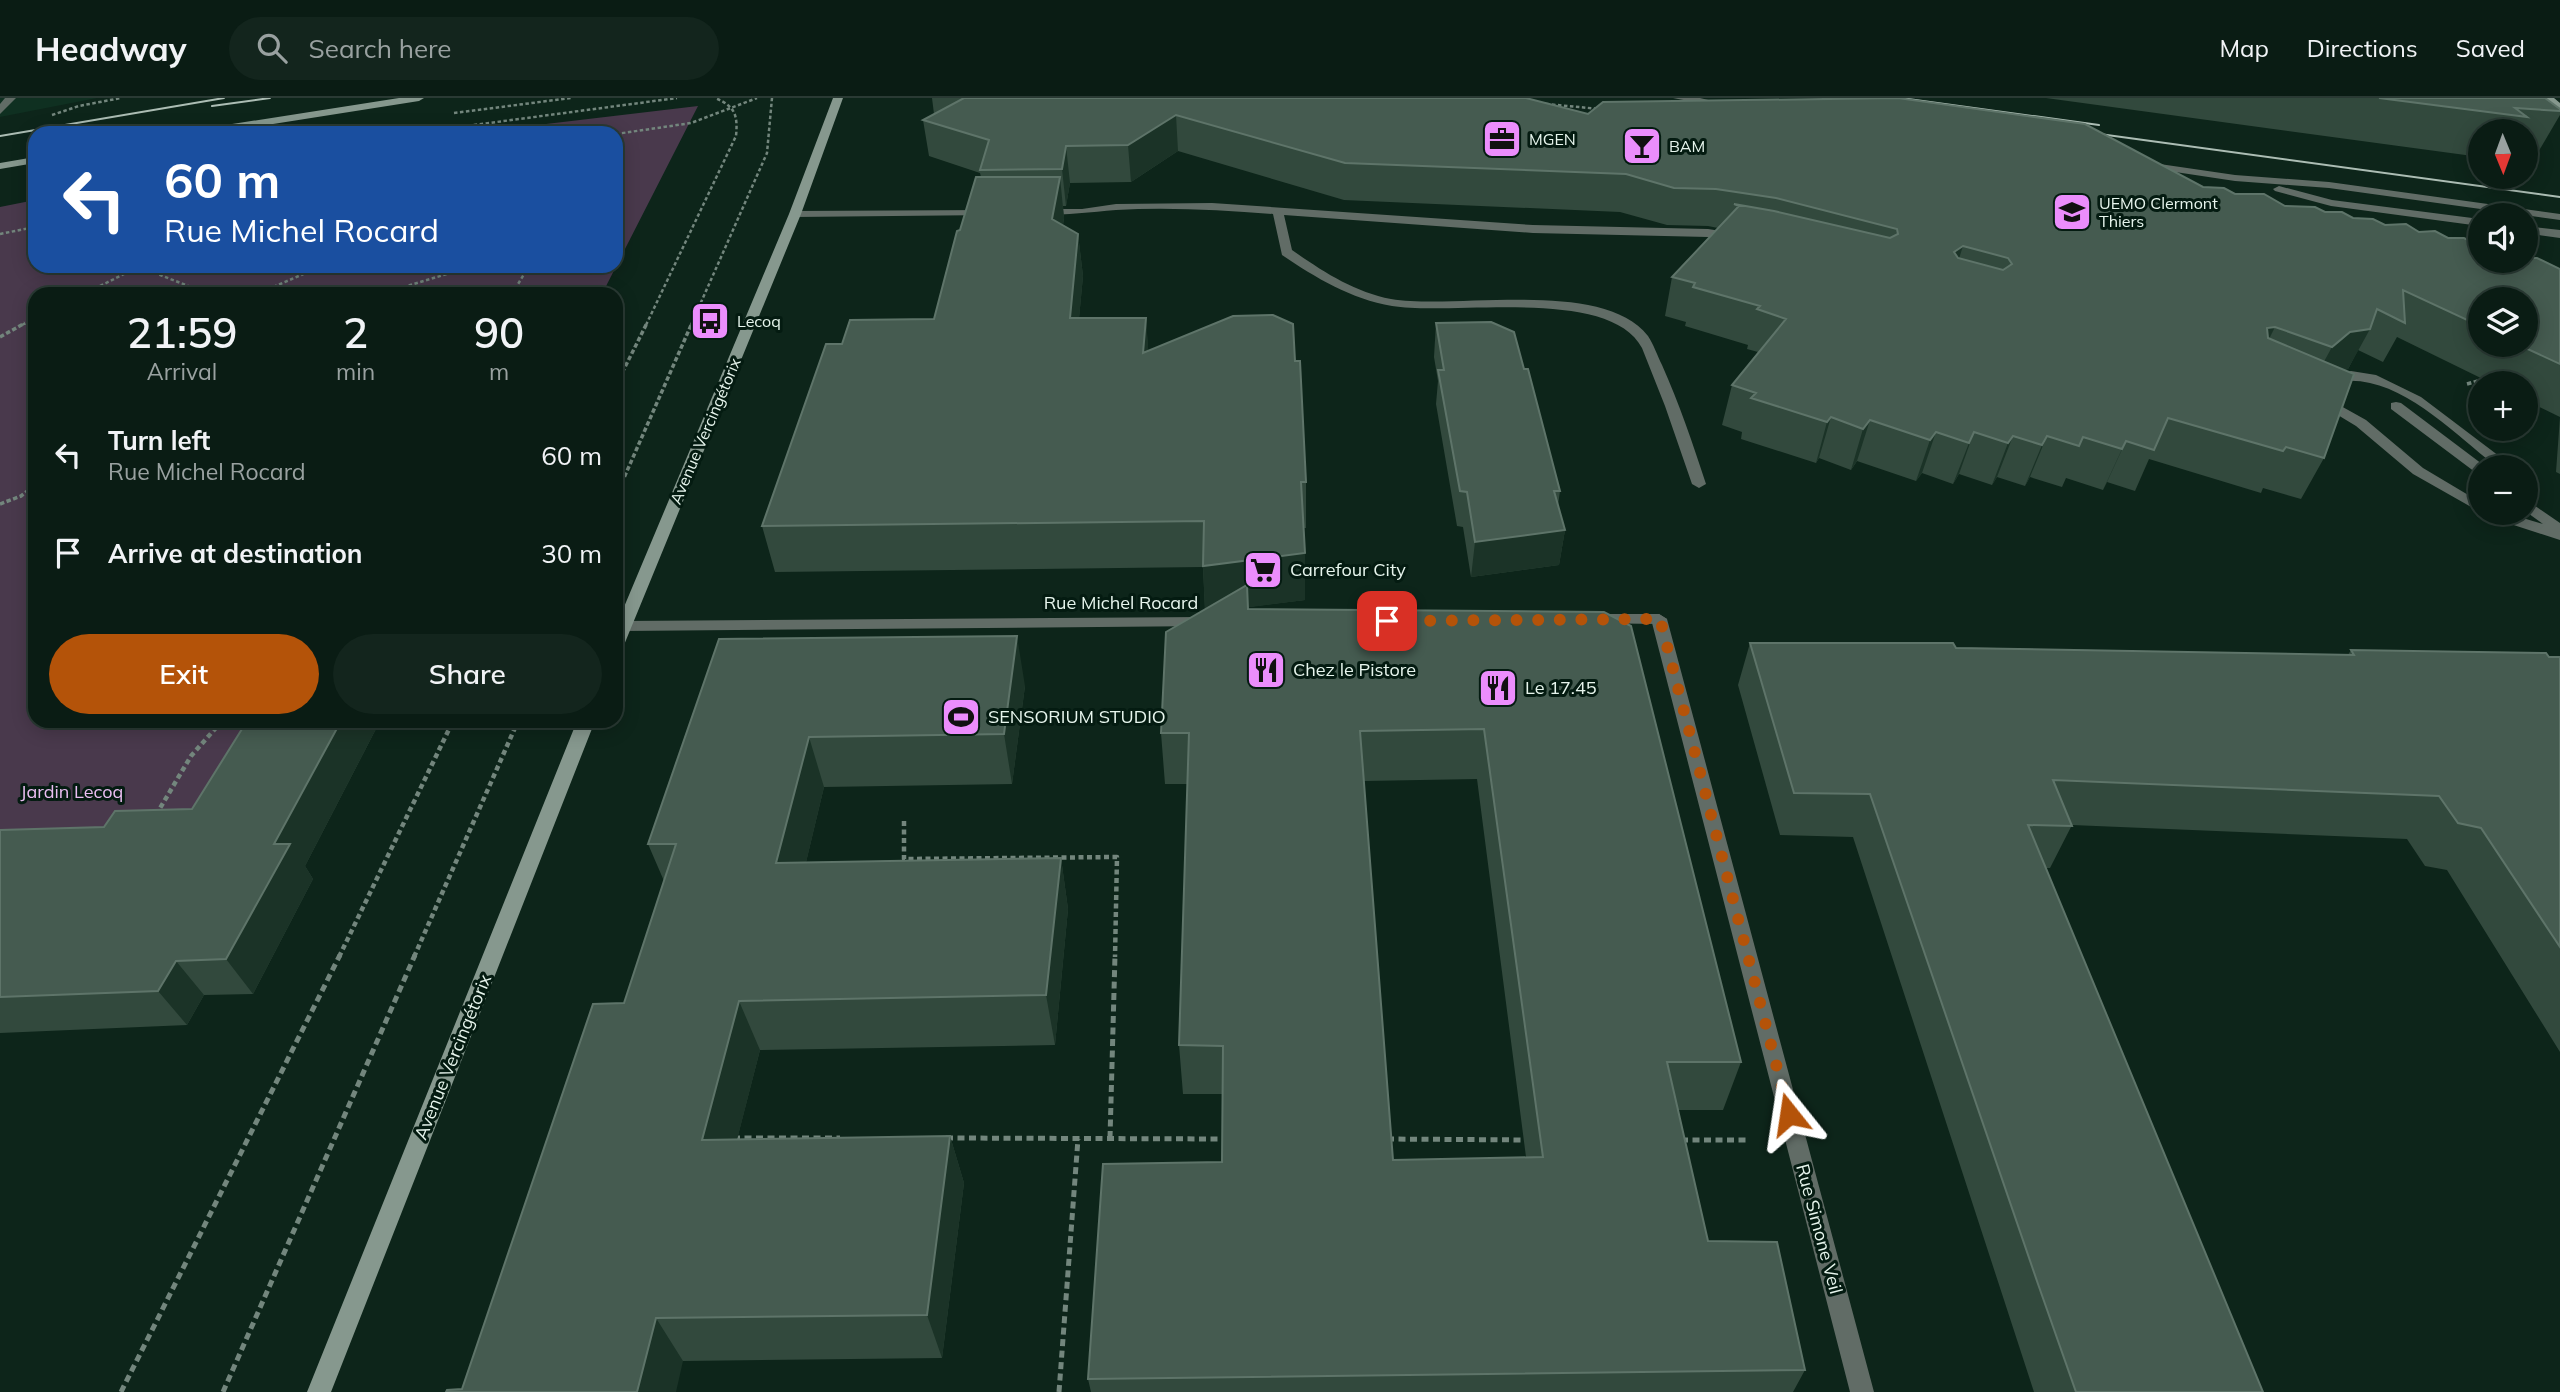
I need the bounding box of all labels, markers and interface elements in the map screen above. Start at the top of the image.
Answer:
search box [229,17,719,80]
text: Headway [35,28,187,69]
icon: search [253,29,291,67]
text: Search here [309,32,451,65]
text: Map [2219,33,2269,63]
text: Directions [2307,33,2418,63]
text: Saved [2456,33,2525,63]
office icon: MGEN [1481,118,1523,160]
north arrow [2468,119,2538,189]
map controls [2468,119,2538,525]
bar icon: BAM [1621,125,1663,167]
place label: MGEN [1529,129,1576,149]
place label: BAM [1669,136,1705,156]
text: 60 m [164,149,280,210]
icon: left [49,154,140,245]
school or university icon: UEMO Clermont Thiers [2051,191,2093,233]
place label: UEMO Clermont Thiers [2099,193,2218,231]
button: sound [2468,203,2538,273]
text: Rue Michel Rocard [164,210,439,250]
button: layers [2468,287,2538,357]
bus stop icon: Lecoq [689,300,731,342]
text: 21:59 [127,306,237,359]
text: 2 [343,306,368,359]
text: 90 [474,306,524,359]
place label: Lecoq [737,311,781,331]
street label: Avenue Vercingétorix [665,355,745,507]
text: Arrival [147,357,217,386]
text: min [336,357,375,386]
text: m [489,357,509,386]
button: + [2468,371,2538,441]
text: Turn left [108,424,210,457]
icon: left [49,436,87,474]
text: 60 m [541,439,602,472]
button: − [2468,455,2538,525]
text: Rue Michel Rocard [108,457,306,486]
icon: arrive [49,534,87,572]
text: Arrive at destination [108,537,363,570]
text: 30 m [541,537,602,570]
supermarket icon: Carrefour City [1242,549,1284,591]
place label: Carrefour City [1290,558,1406,581]
street label: Rue Michel Rocard [1044,591,1198,614]
pin [1357,591,1417,651]
icon: arrive [1368,602,1406,640]
button: Exit [49,634,319,714]
button: Share [333,634,602,714]
restaurant icon: Chez le Pistore [1245,649,1287,691]
place label: Chez le Pistore [1293,658,1416,681]
restaurant icon: Le 17.45 [1477,667,1519,709]
place label: Le 17.45 [1525,676,1597,699]
sports icon: SENSORIUM STUDIO [940,696,982,738]
place label: SENSORIUM STUDIO [988,705,1166,728]
park label: Jardin Lecoq [21,780,123,803]
street label: Avenue Vercingétorix [409,970,496,1143]
position arrow [1752,1077,1826,1151]
street label: Rue Simone Veil [1791,1161,1848,1296]

